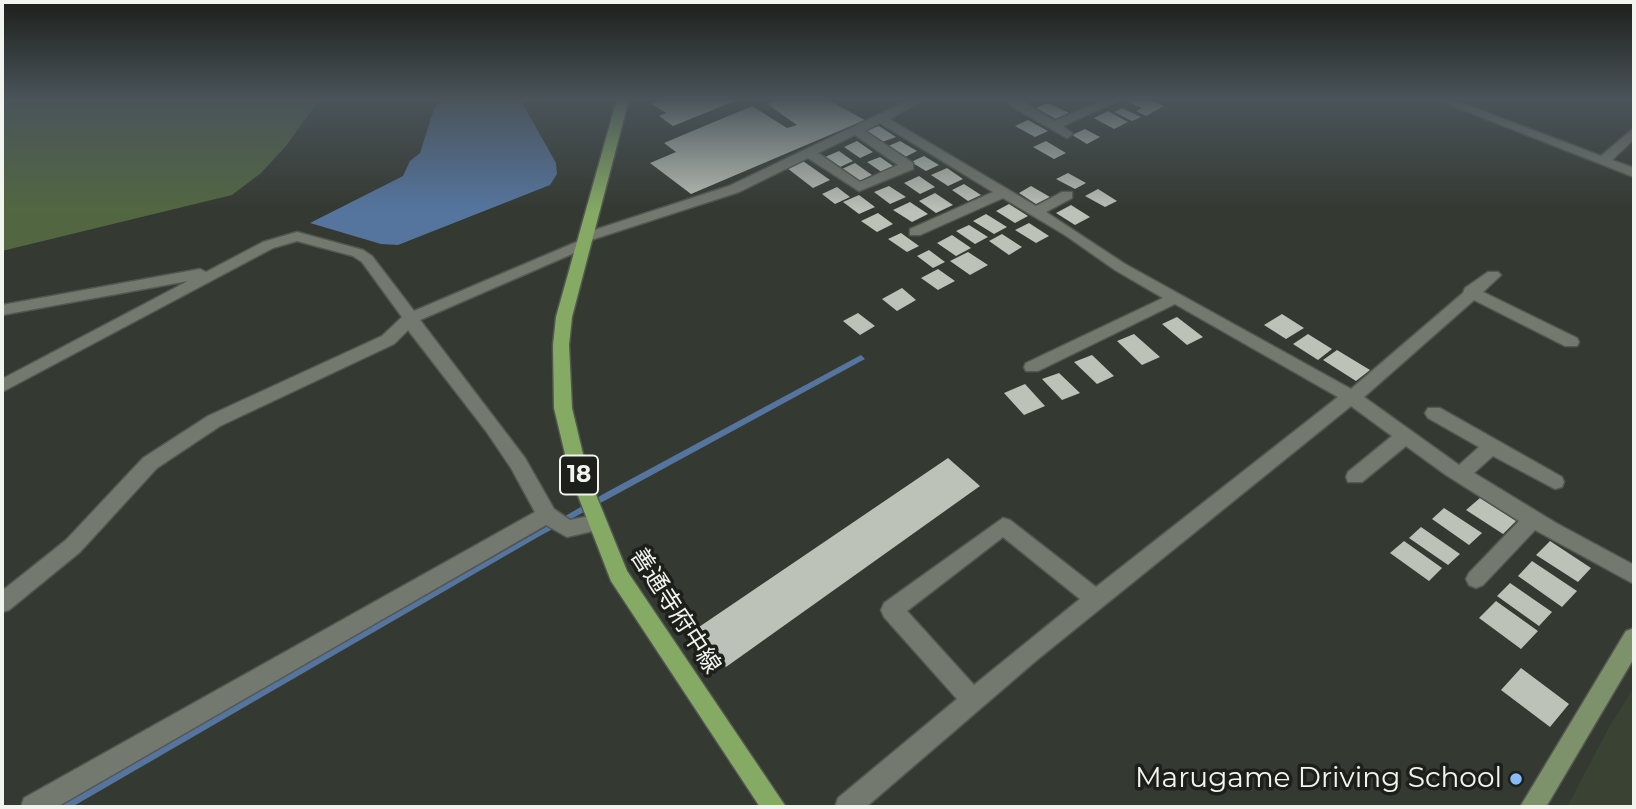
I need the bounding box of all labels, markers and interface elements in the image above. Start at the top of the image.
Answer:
road number: 18 [560,456,598,495]
street label: 善通寺府中線 [624,543,726,679]
place label: Marugame Driving School [1135,762,1502,796]
marker: Marugame Driving School [1508,771,1524,787]

